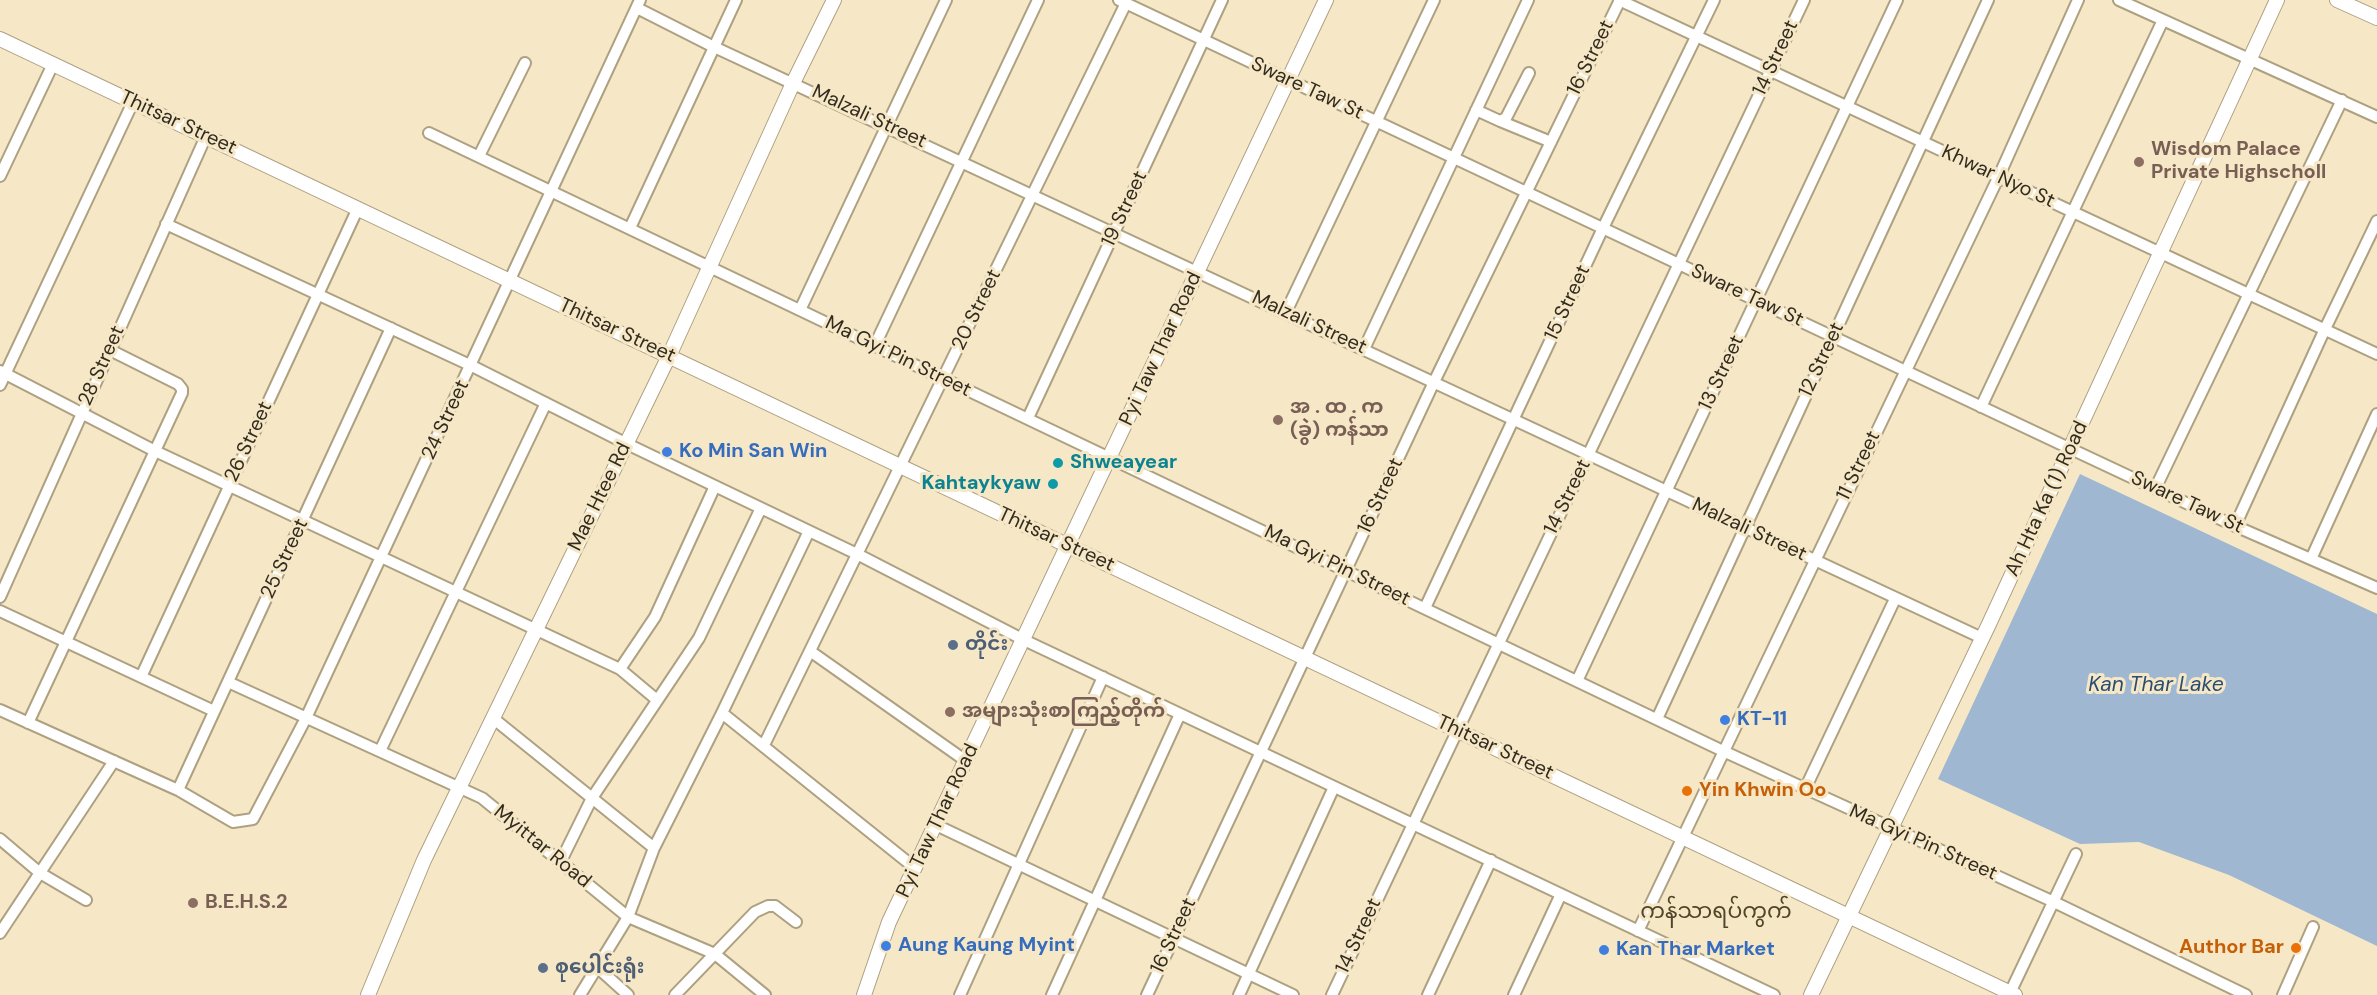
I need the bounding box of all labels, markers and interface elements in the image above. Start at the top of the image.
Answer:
street label: 16 Street [1563,16,1619,100]
street label: 14 Street [1748,17,1804,99]
street label: Sware Taw St [1247,52,1367,126]
street label: Malzali Street [808,80,930,154]
street label: Thitsar Street [116,86,240,160]
place label: Wisdom Palace Private Highscholl [2151,138,2326,185]
street label: Khwar Nyo St [1938,140,2058,214]
marker: Wisdom Palace Private Highscholl [2132,155,2146,169]
street label: 19 Street [1097,167,1153,251]
street label: Sware Taw St [1687,259,1807,333]
street label: 15 Street [1540,261,1596,345]
street label: 20 Street [947,266,1007,354]
street label: Pyi Taw Thar Road [1115,268,1207,430]
street label: Malzali Street [1248,286,1370,360]
street label: Thitsar Street [555,294,679,368]
street label: Ma Gyi Pin Street [821,311,975,403]
street label: 12 Street [1794,319,1850,401]
street label: 28 Street [74,322,130,410]
street label: 13 Street [1694,332,1750,414]
street label: 24 Street [417,376,475,464]
place label: အ . ထ . က (ခွဲ) ကန်သာ [1290,396,1389,443]
street label: 26 Street [220,398,278,486]
marker: အ . ထ . က (ခွဲ) ကန်သာ [1271,413,1285,427]
street label: Ah Hta Ka (1) Road [2001,418,2093,580]
street label: 11 Street [1832,427,1886,505]
street label: Mae Htee Rd [563,439,637,555]
place label: Ko Min San Win [679,440,827,464]
marker: Ko Min San Win [660,445,674,459]
place label: Shweayear [1070,451,1177,475]
street label: 16 Street [1353,454,1409,538]
marker: Shweayear [1051,456,1065,470]
street label: 14 Street [1540,456,1596,538]
street label: Sware Taw St [2127,466,2247,540]
place label: Kahtaykyaw [922,472,1041,496]
marker: Kahtaykyaw [1046,477,1060,491]
street label: Malzali Street [1688,493,1810,567]
street label: Thitsar Street [994,503,1118,577]
street label: 25 Street [256,515,314,603]
street label: Ma Gyi Pin Street [1260,520,1414,612]
place label: တိုင်း [965,633,1008,657]
marker: တိုင်း [946,638,960,652]
water label: Kan Thar Lake [2088,672,2224,698]
place label: အများသုံးစာကြည့်တိုက် [962,700,1165,724]
marker: အများသုံးစာကြည့်တိုက် [943,705,957,719]
place label: KT-11 [1737,708,1787,732]
street label: Thitsar Street [1433,711,1557,785]
marker: KT-11 [1718,713,1732,727]
street label: Pyi Taw Thar Road [892,740,984,902]
place label: Yin Khwin Oo [1699,779,1826,803]
marker: Yin Khwin Oo [1680,784,1694,798]
street label: Myittar Road [488,800,596,894]
street label: Ma Gyi Pin Street [1845,800,2001,886]
place label: B.E.H.S.2 [205,891,287,915]
street label: 16 Street [1146,894,1202,978]
street label: 14 Street [1331,895,1387,977]
marker: B.E.H.S.2 [186,896,200,910]
district label: ကန်သာရပ်ကွက် [1640,899,1792,925]
place label: Aung Kaung Myint [898,934,1075,958]
place label: Author Bar [2179,936,2284,960]
place label: Kan Thar Market [1616,938,1775,962]
marker: Aung Kaung Myint [879,939,893,953]
marker: Author Bar [2289,941,2303,955]
marker: Kan Thar Market [1597,943,1611,957]
place label: စုပေါင်းရုံး [555,956,644,980]
marker: စုပေါင်းရုံး [536,961,550,975]

